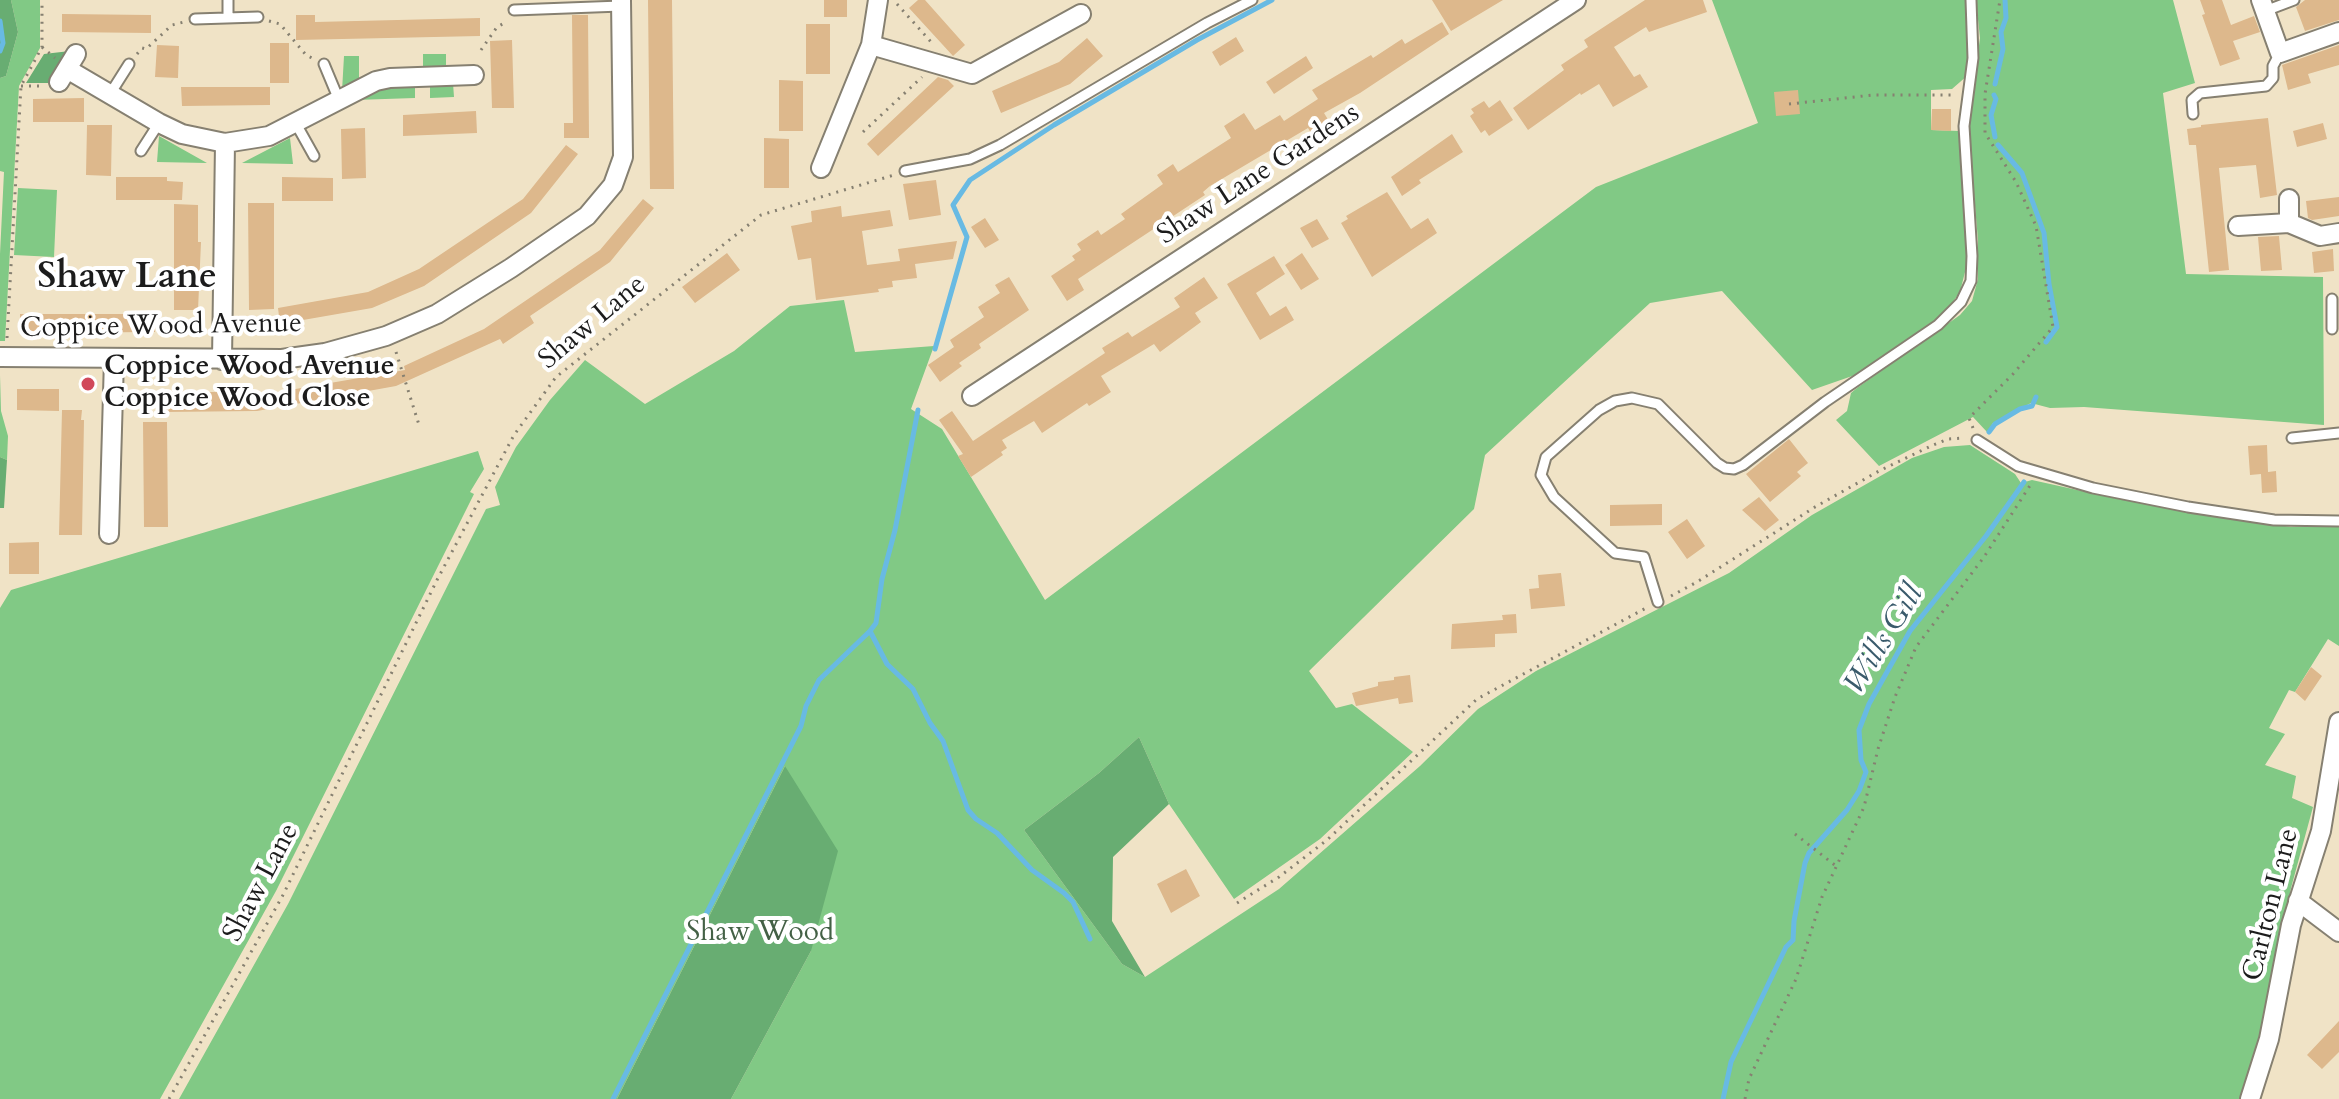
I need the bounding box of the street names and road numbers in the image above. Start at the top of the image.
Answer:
street label: Shaw Lane Gardens [1152,97,1366,253]
street label: Shaw Lane [533,269,653,377]
street label: Coppice Wood Avenue [20,308,302,346]
street label: Shaw Lane [217,818,307,948]
street label: Carlton Lane [2237,825,2307,985]

